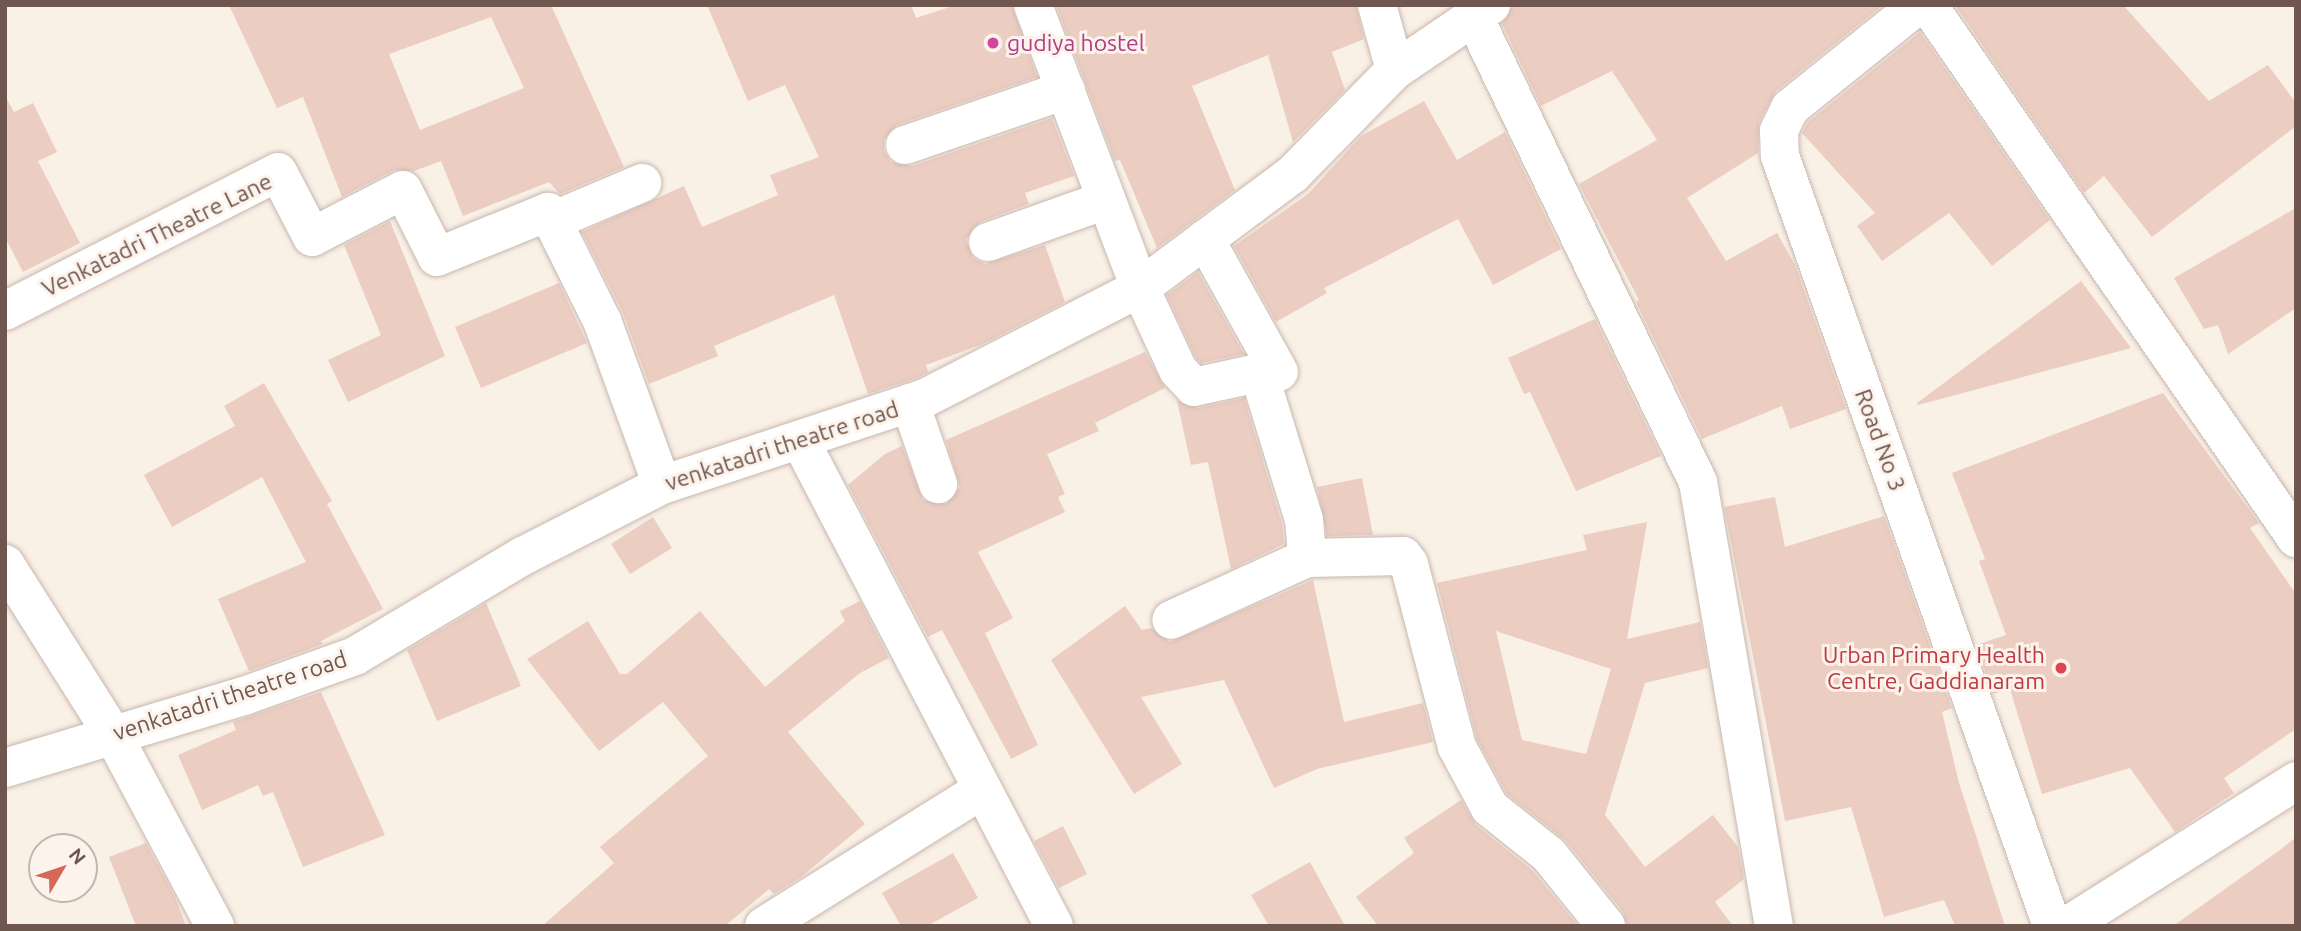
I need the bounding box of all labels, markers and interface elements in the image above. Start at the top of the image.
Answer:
place label: gudiya hostel [1007,29,1145,57]
marker: gudiya hostel [985,35,1001,51]
street label: Venkatadri Theatre Lane [38,167,276,303]
street label: Road No 3 [1849,385,1911,495]
street label: venkatadri theatre road [662,395,902,497]
place label: Urban Primary Health Centre, Gaddianaram [1823,641,2045,695]
street label: venkatadri theatre road [110,645,350,747]
marker: Urban Primary Health Centre, Gaddianaram [2051,658,2071,678]
north arrow [28,833,98,903]
text: N [65,844,91,868]

